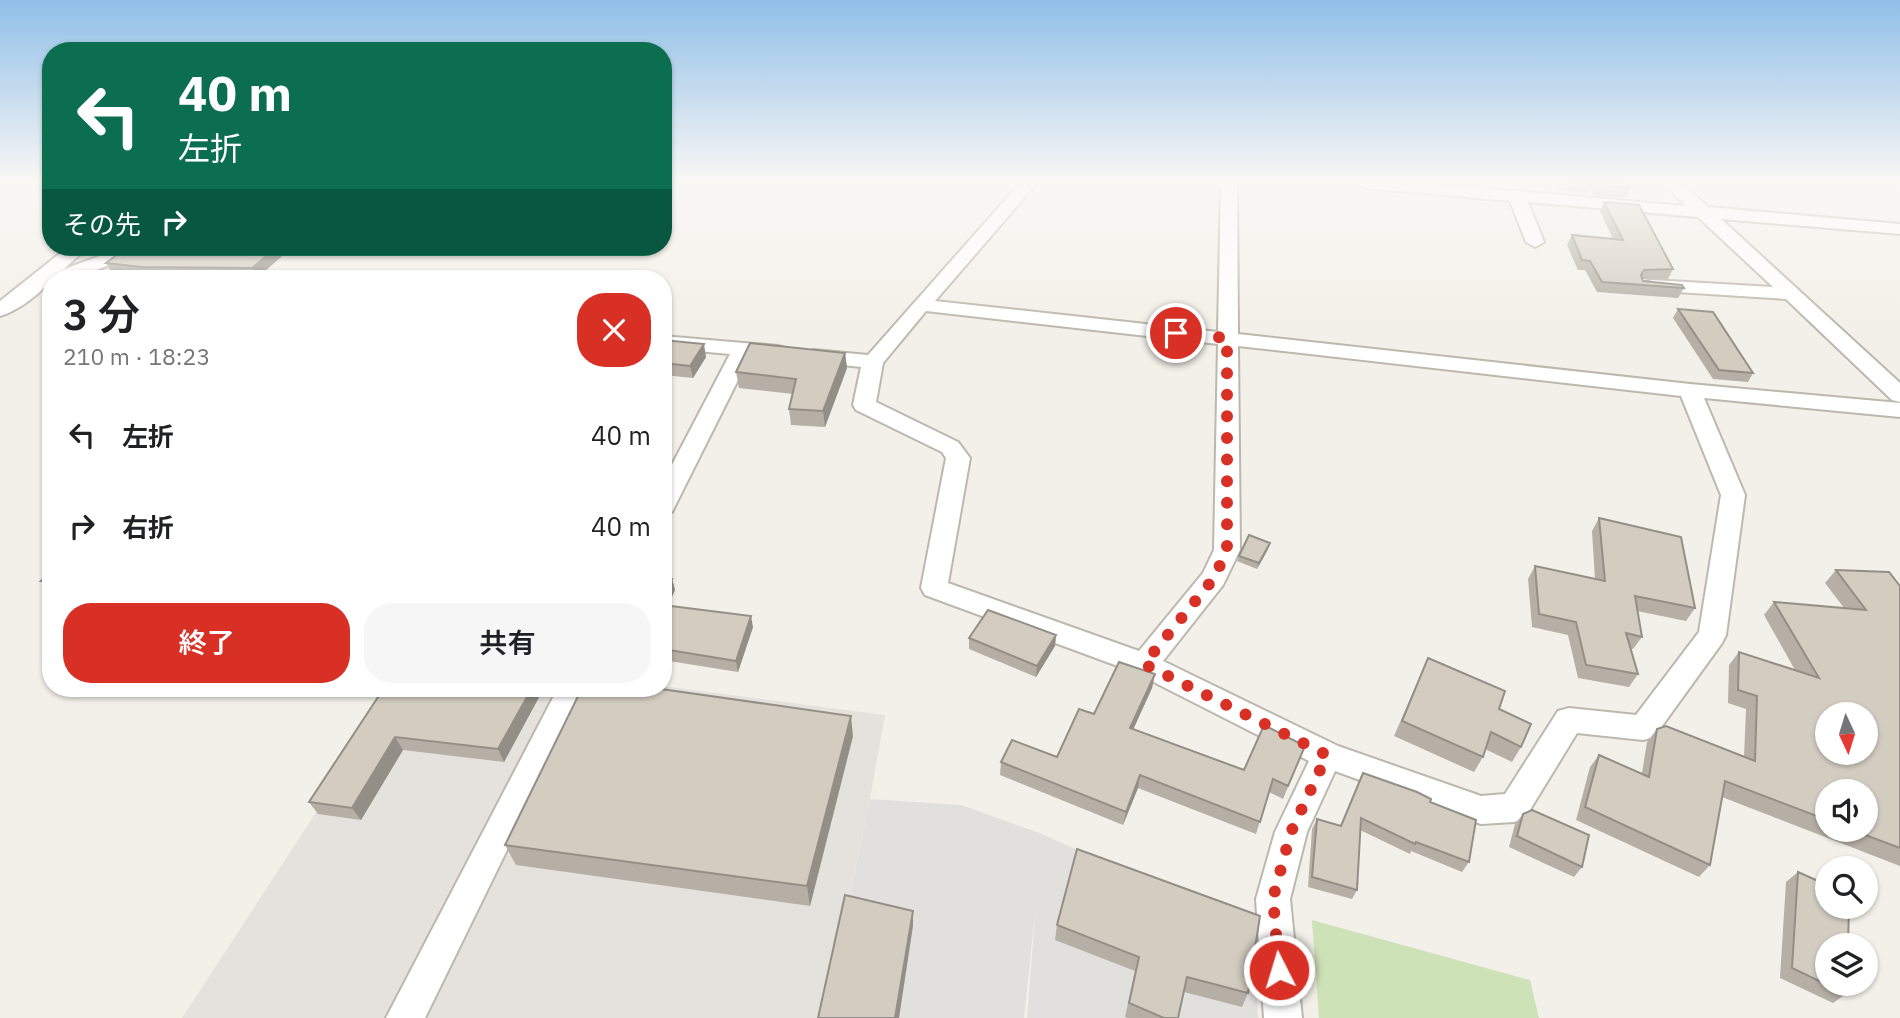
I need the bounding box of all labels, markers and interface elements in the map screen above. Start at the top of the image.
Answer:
text: 40 m [178,61,292,124]
icon: left [63,70,154,161]
text: 左折 [178,127,242,169]
icon: right [155,203,193,241]
text: その先 [63,207,141,241]
text: 3 分 [63,287,140,342]
button: close [577,293,651,367]
pin [1146,303,1206,363]
icon: arrive [1157,314,1195,352]
text: 210 m · 18:23 [63,341,210,371]
icon: left [63,416,101,454]
text: 40 m [591,418,651,452]
text: 左折 [122,419,174,453]
icon: right [63,507,101,545]
text: 40 m [591,509,651,543]
text: 右折 [122,510,174,544]
button: 終了 [63,603,350,683]
button: 共有 [364,603,651,683]
north arrow [1815,702,1878,765]
map controls [1815,702,1878,996]
button: sound [1815,779,1878,842]
button: search [1815,856,1878,919]
position arrow [1242,933,1316,1007]
button: layers [1815,933,1878,996]

